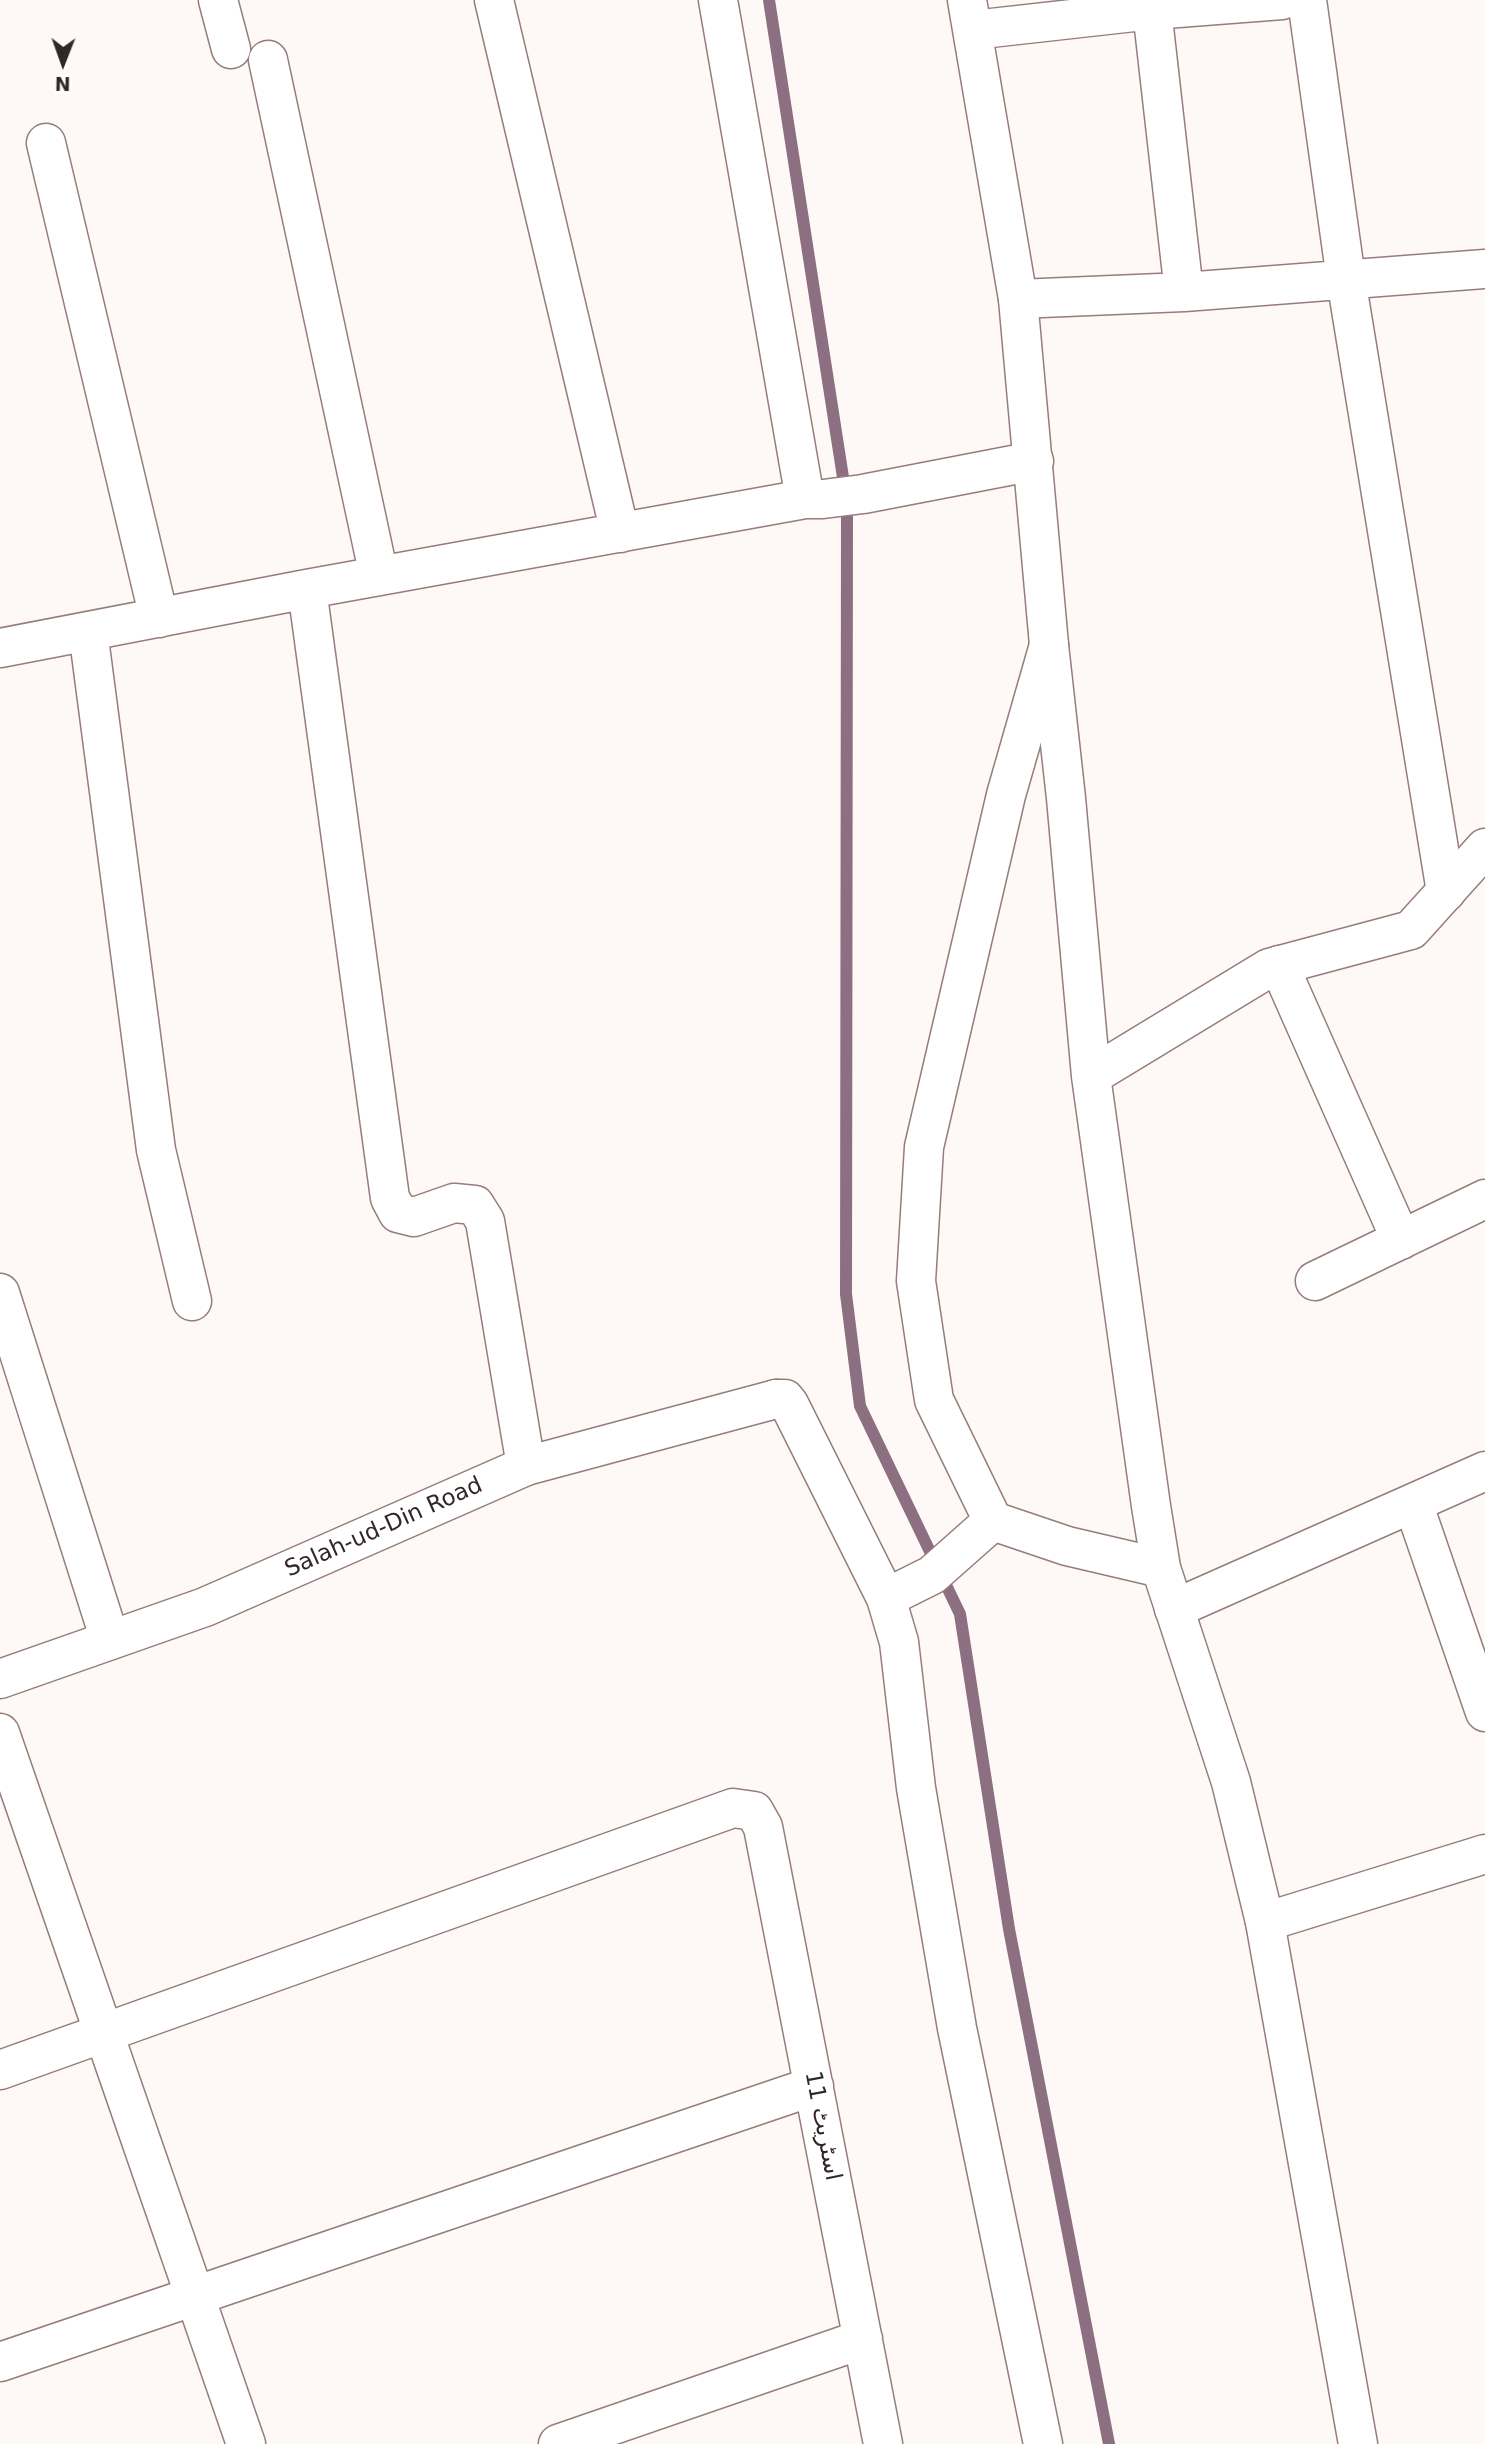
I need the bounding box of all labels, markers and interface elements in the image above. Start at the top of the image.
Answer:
north arrow [28,28,98,98]
text: N [54,73,71,95]
street label: Salah-ud-Din Road [281,1472,487,1584]
street label: اسٹریٹ 11 [798,2069,846,2183]

